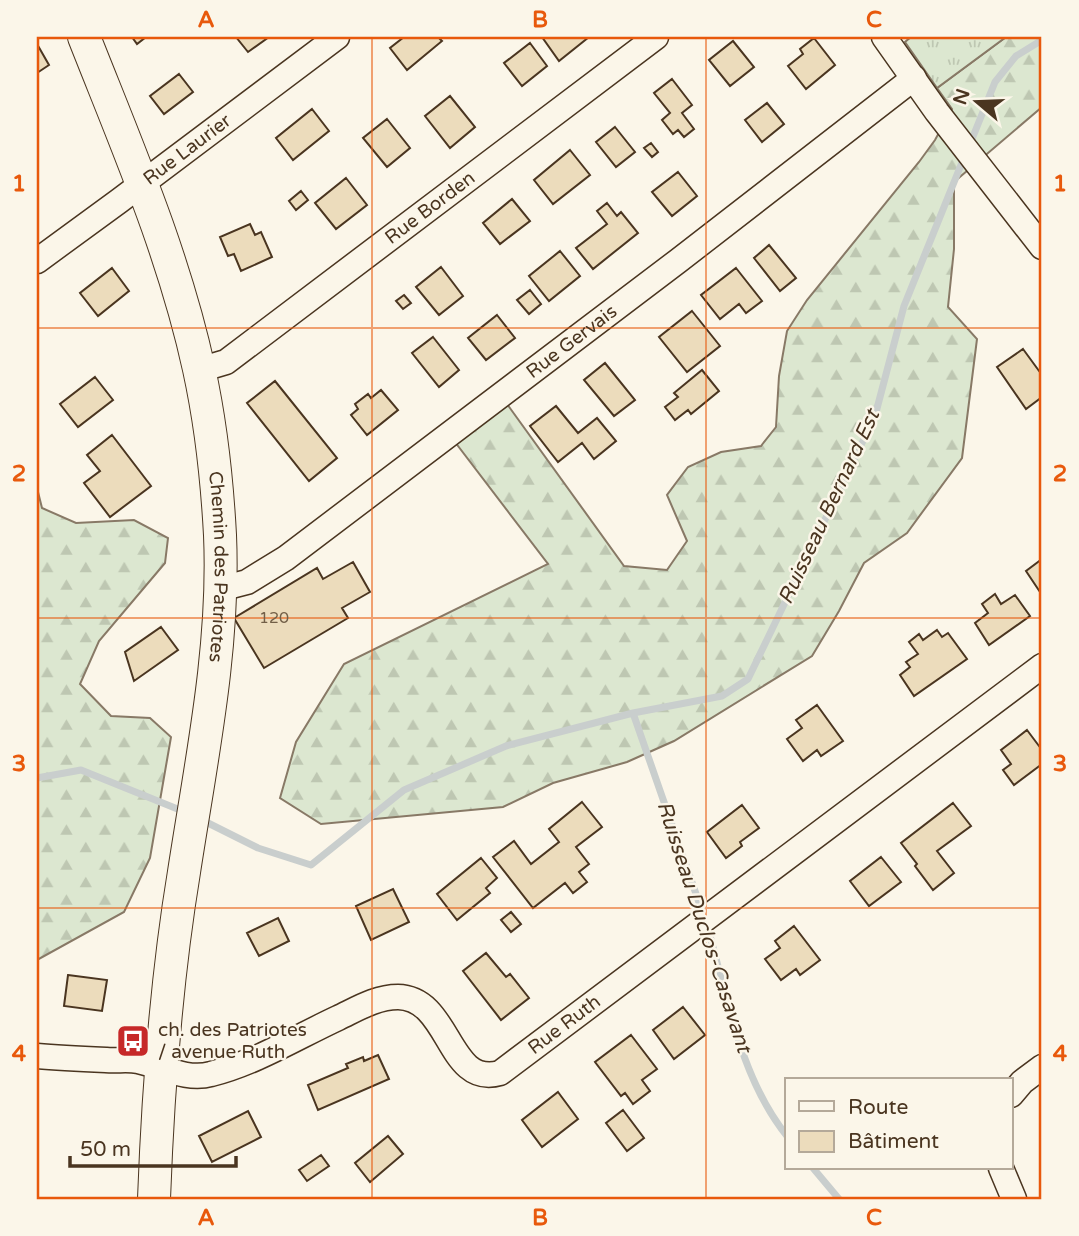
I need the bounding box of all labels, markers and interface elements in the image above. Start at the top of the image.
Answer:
text: A [197,6,215,34]
text: B [532,6,548,34]
text: C [866,6,882,34]
north arrow [942,66,1012,136]
text: N [949,86,975,108]
street label: Rue Laurier [139,109,236,190]
street label: Rue Borden [381,167,479,249]
text: 1 [12,170,26,198]
text: 1 [1053,170,1067,198]
street label: Rue Gervais [522,300,621,383]
water label: Ruisseau Bernard Est [773,404,886,608]
text: 2 [12,460,26,488]
text: 2 [1053,460,1067,488]
street label: Chemin des Patriotes [204,470,232,663]
house number: 120 [259,608,289,628]
text: 3 [12,750,26,778]
text: 3 [1053,750,1067,778]
water label: Ruisseau Duclos-Casavant [652,798,757,1058]
street label: Rue Ruth [524,990,605,1059]
place label: ch. des Patriotes / avenue Ruth [158,1019,307,1063]
bus stop icon: ch. des Patriotes / avenue Ruth [114,1022,152,1060]
text: 4 [12,1040,27,1068]
text: 4 [1053,1040,1068,1068]
legend [785,1078,1012,1170]
text: Route [848,1095,908,1120]
scale bar [70,1124,236,1168]
text: Bâtiment [848,1129,939,1154]
text: 50 m [80,1137,131,1162]
text: A [197,1204,215,1232]
text: B [532,1204,548,1232]
text: C [866,1204,882,1232]

